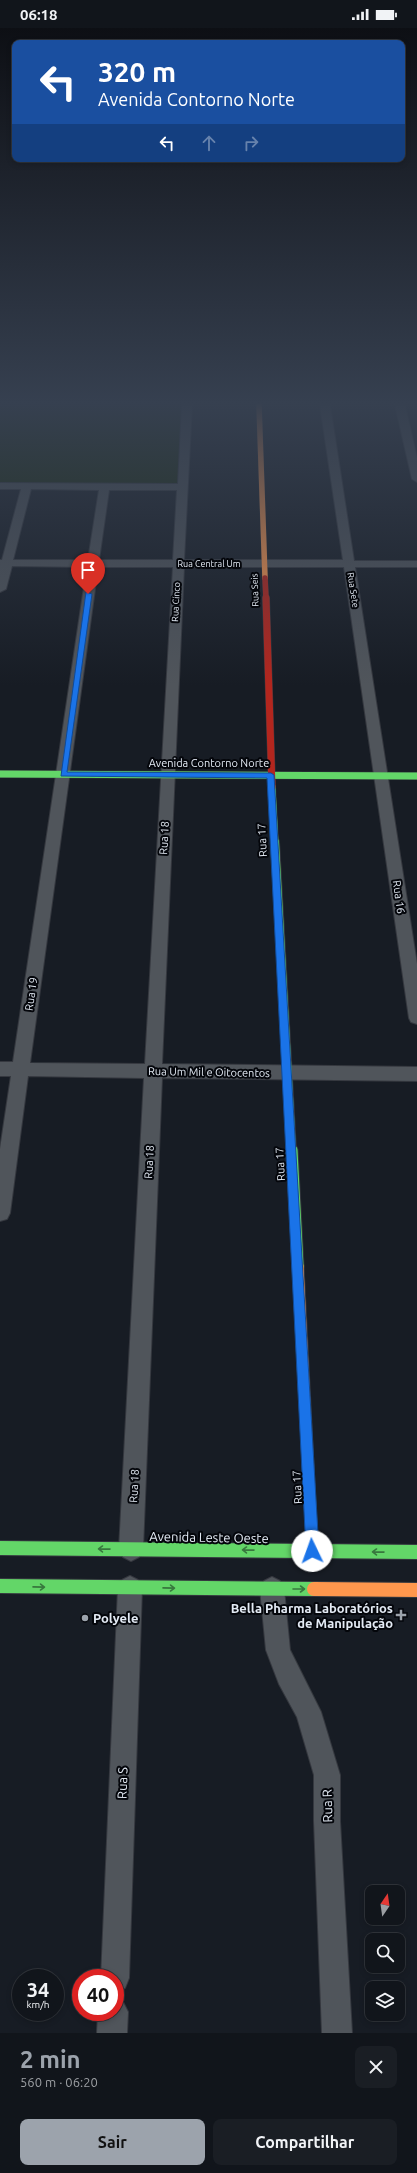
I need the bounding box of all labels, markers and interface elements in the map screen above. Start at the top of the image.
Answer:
text: 06:18 [20,6,58,23]
icon: left [32,56,84,108]
text: 320 m [98,56,176,87]
text: Avenida Contorno Norte [98,89,295,109]
icon: left [156,132,178,154]
icon: ahead [198,132,220,154]
icon: right [240,132,262,154]
pin [71,553,105,594]
icon: arrive [77,559,99,581]
street label: Rua Central Um [178,559,241,569]
street label: Rua Sete [345,572,361,608]
street label: Rua Seis [249,573,261,607]
street label: Rua Cinco [170,582,182,622]
street label: Avenida Contorno Norte [149,757,269,769]
street label: Rua 18 [157,821,171,855]
street label: Rua 17 [255,823,269,857]
street label: Rua 16 [391,879,407,915]
street label: Rua 19 [23,976,39,1012]
street label: Rua Um Mil e Oitocentos [148,1065,270,1079]
street label: Rua 18 [142,1145,156,1179]
street label: Rua 17 [273,1147,287,1181]
street label: Rua 18 [127,1469,141,1503]
street label: Rua 17 [290,1470,304,1504]
street label: Avenida Leste Oeste [149,1529,269,1545]
position arrow [291,1530,333,1572]
one-way arrow [98,1545,111,1553]
one-way arrow [242,1546,255,1554]
one-way arrow [372,1548,385,1556]
one-way arrow [32,1583,45,1591]
one-way arrow [162,1584,175,1592]
one-way arrow [292,1585,305,1593]
place label: Bella Pharma Laboratórios de Manipulação [231,1601,393,1631]
marker: Bella Pharma Laboratórios de Manipulação [396,1610,406,1620]
place label: Polyele [93,1611,138,1625]
marker: Polyele [80,1613,90,1623]
street label: Rua S [114,1767,130,1799]
street label: Rua R [320,1789,334,1823]
north arrow [365,1885,405,1925]
map controls [365,1885,405,2021]
button: search [365,1933,405,1973]
speed limit sign: 40 [72,1969,124,2021]
text: 34 [27,1978,49,2001]
button: layers [365,1981,405,2021]
text: km/h [26,1999,50,2010]
text: 2 min [20,2046,81,2073]
button: close [355,2046,397,2088]
text: 560 m · 06:20 [20,2075,98,2089]
button: Sair [20,2119,205,2165]
button: Compartilhar [213,2119,397,2165]

